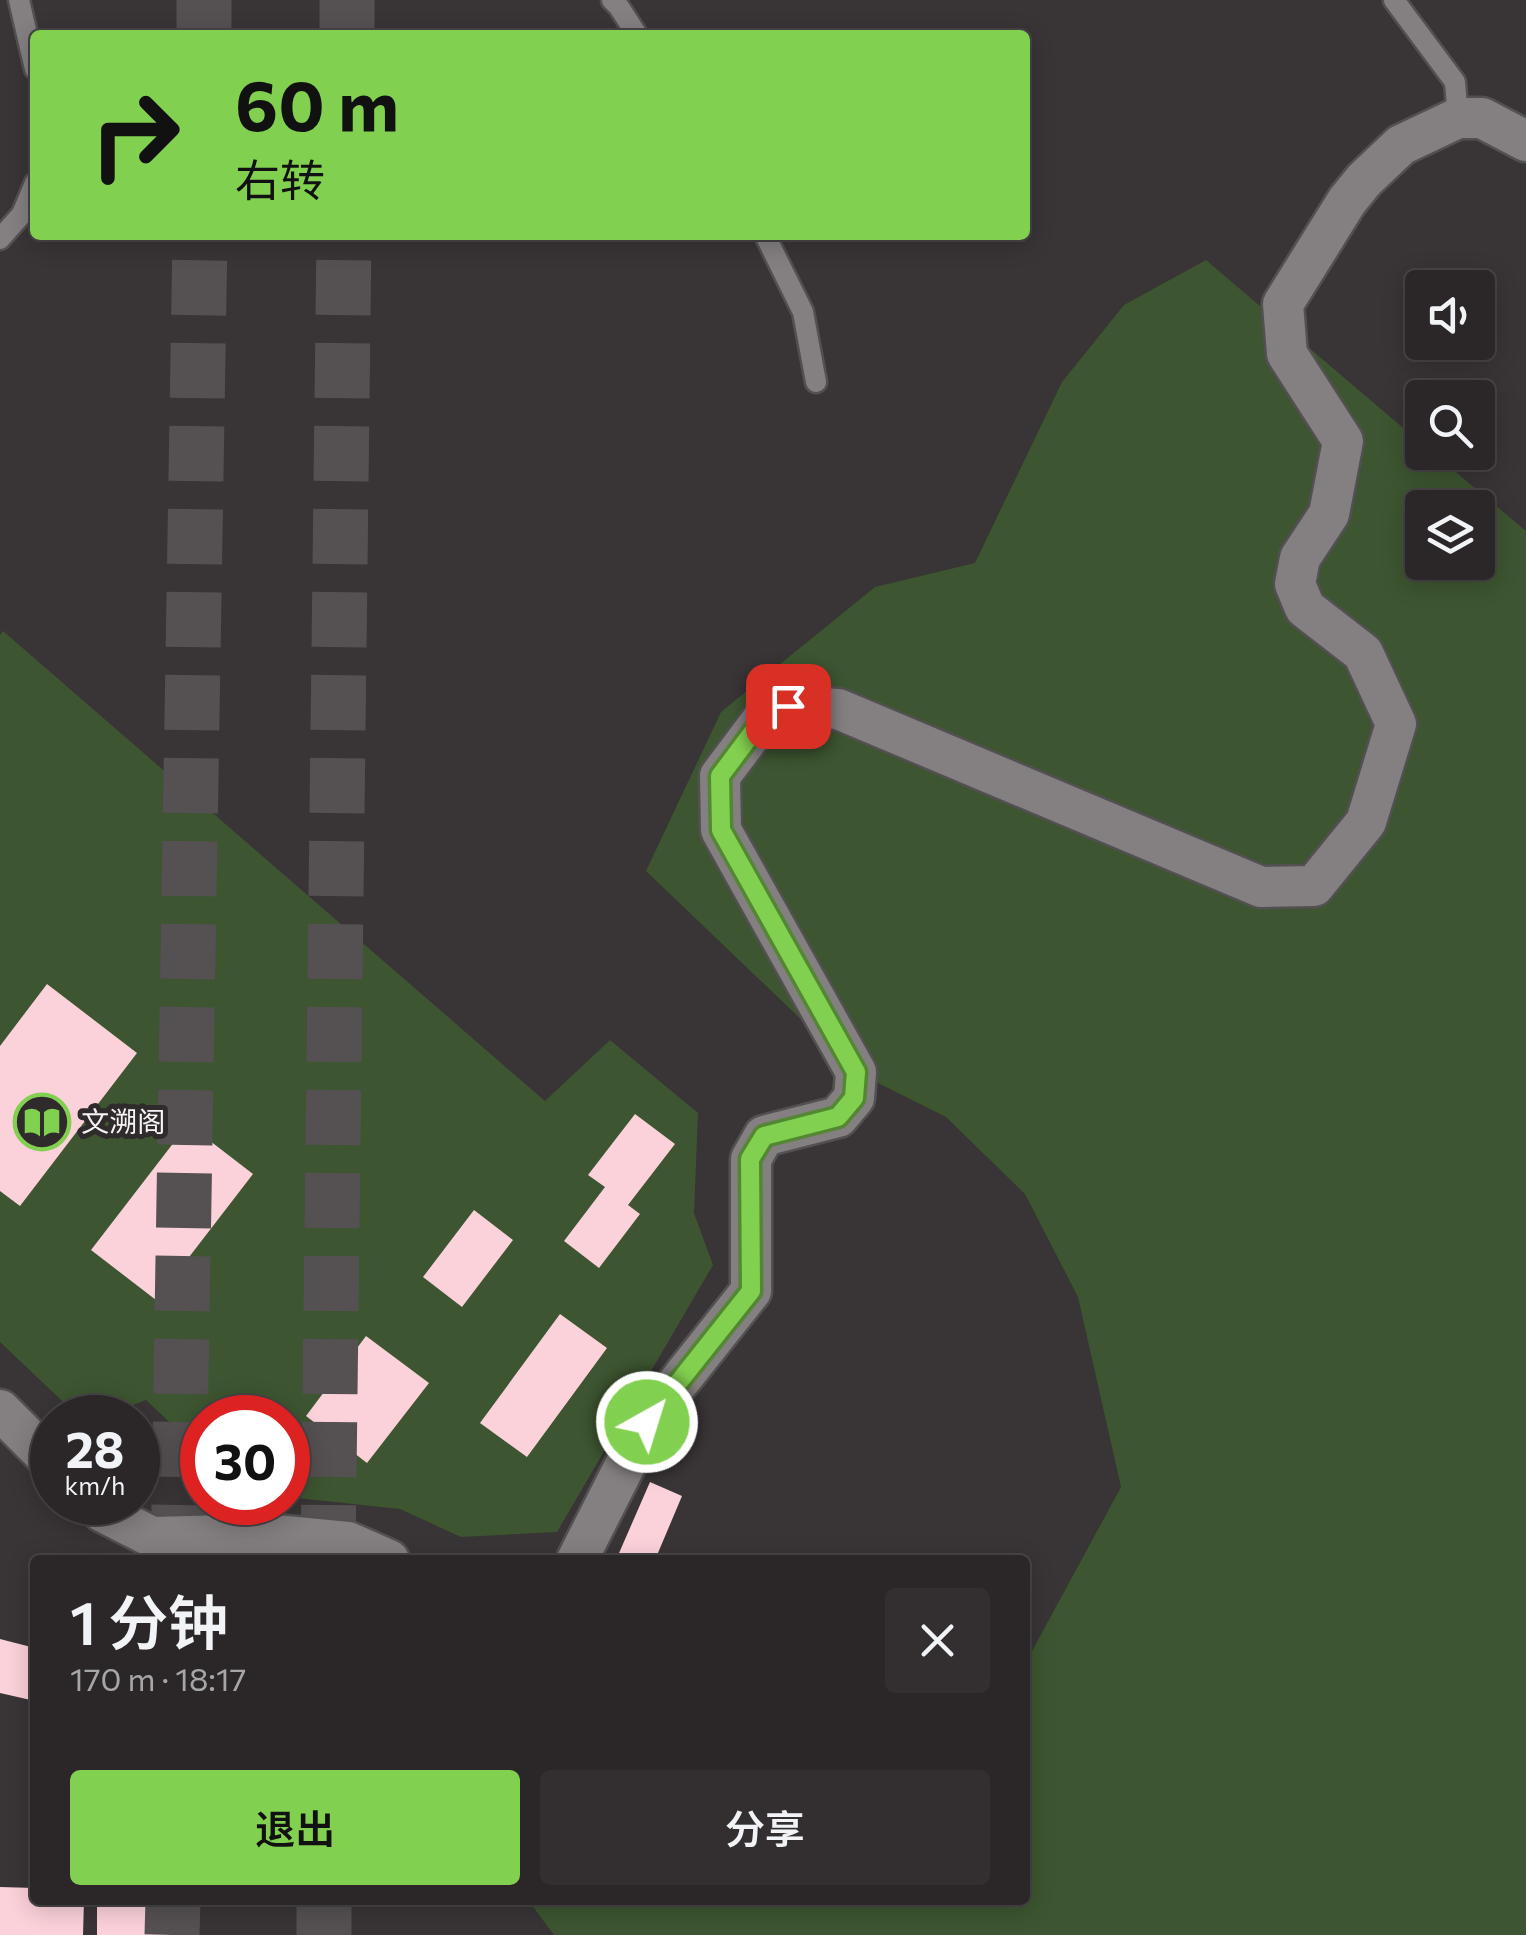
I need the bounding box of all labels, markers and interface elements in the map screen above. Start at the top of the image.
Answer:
text: 60 m [235,60,399,145]
icon: right [70,70,200,200]
text: 右转 [235,151,325,206]
map controls [1405,270,1495,580]
button: sound [1405,270,1495,360]
button: search [1405,380,1495,470]
button: layers [1405,490,1495,580]
pin [746,664,831,749]
icon: arrive [761,679,816,734]
library icon: 文溯阁 [12,1092,72,1152]
place label: 文溯阁 [81,1104,165,1138]
position arrow [595,1370,699,1474]
speed limit sign: 30 [180,1395,310,1525]
text: 28 [65,1417,125,1478]
text: km/h [65,1470,125,1500]
text: 1 分钟 [70,1584,228,1657]
button: close [885,1588,990,1693]
text: 170 m · 18:17 [70,1658,246,1698]
button: 退出 [70,1770,520,1885]
button: 分享 [540,1770,990,1885]

